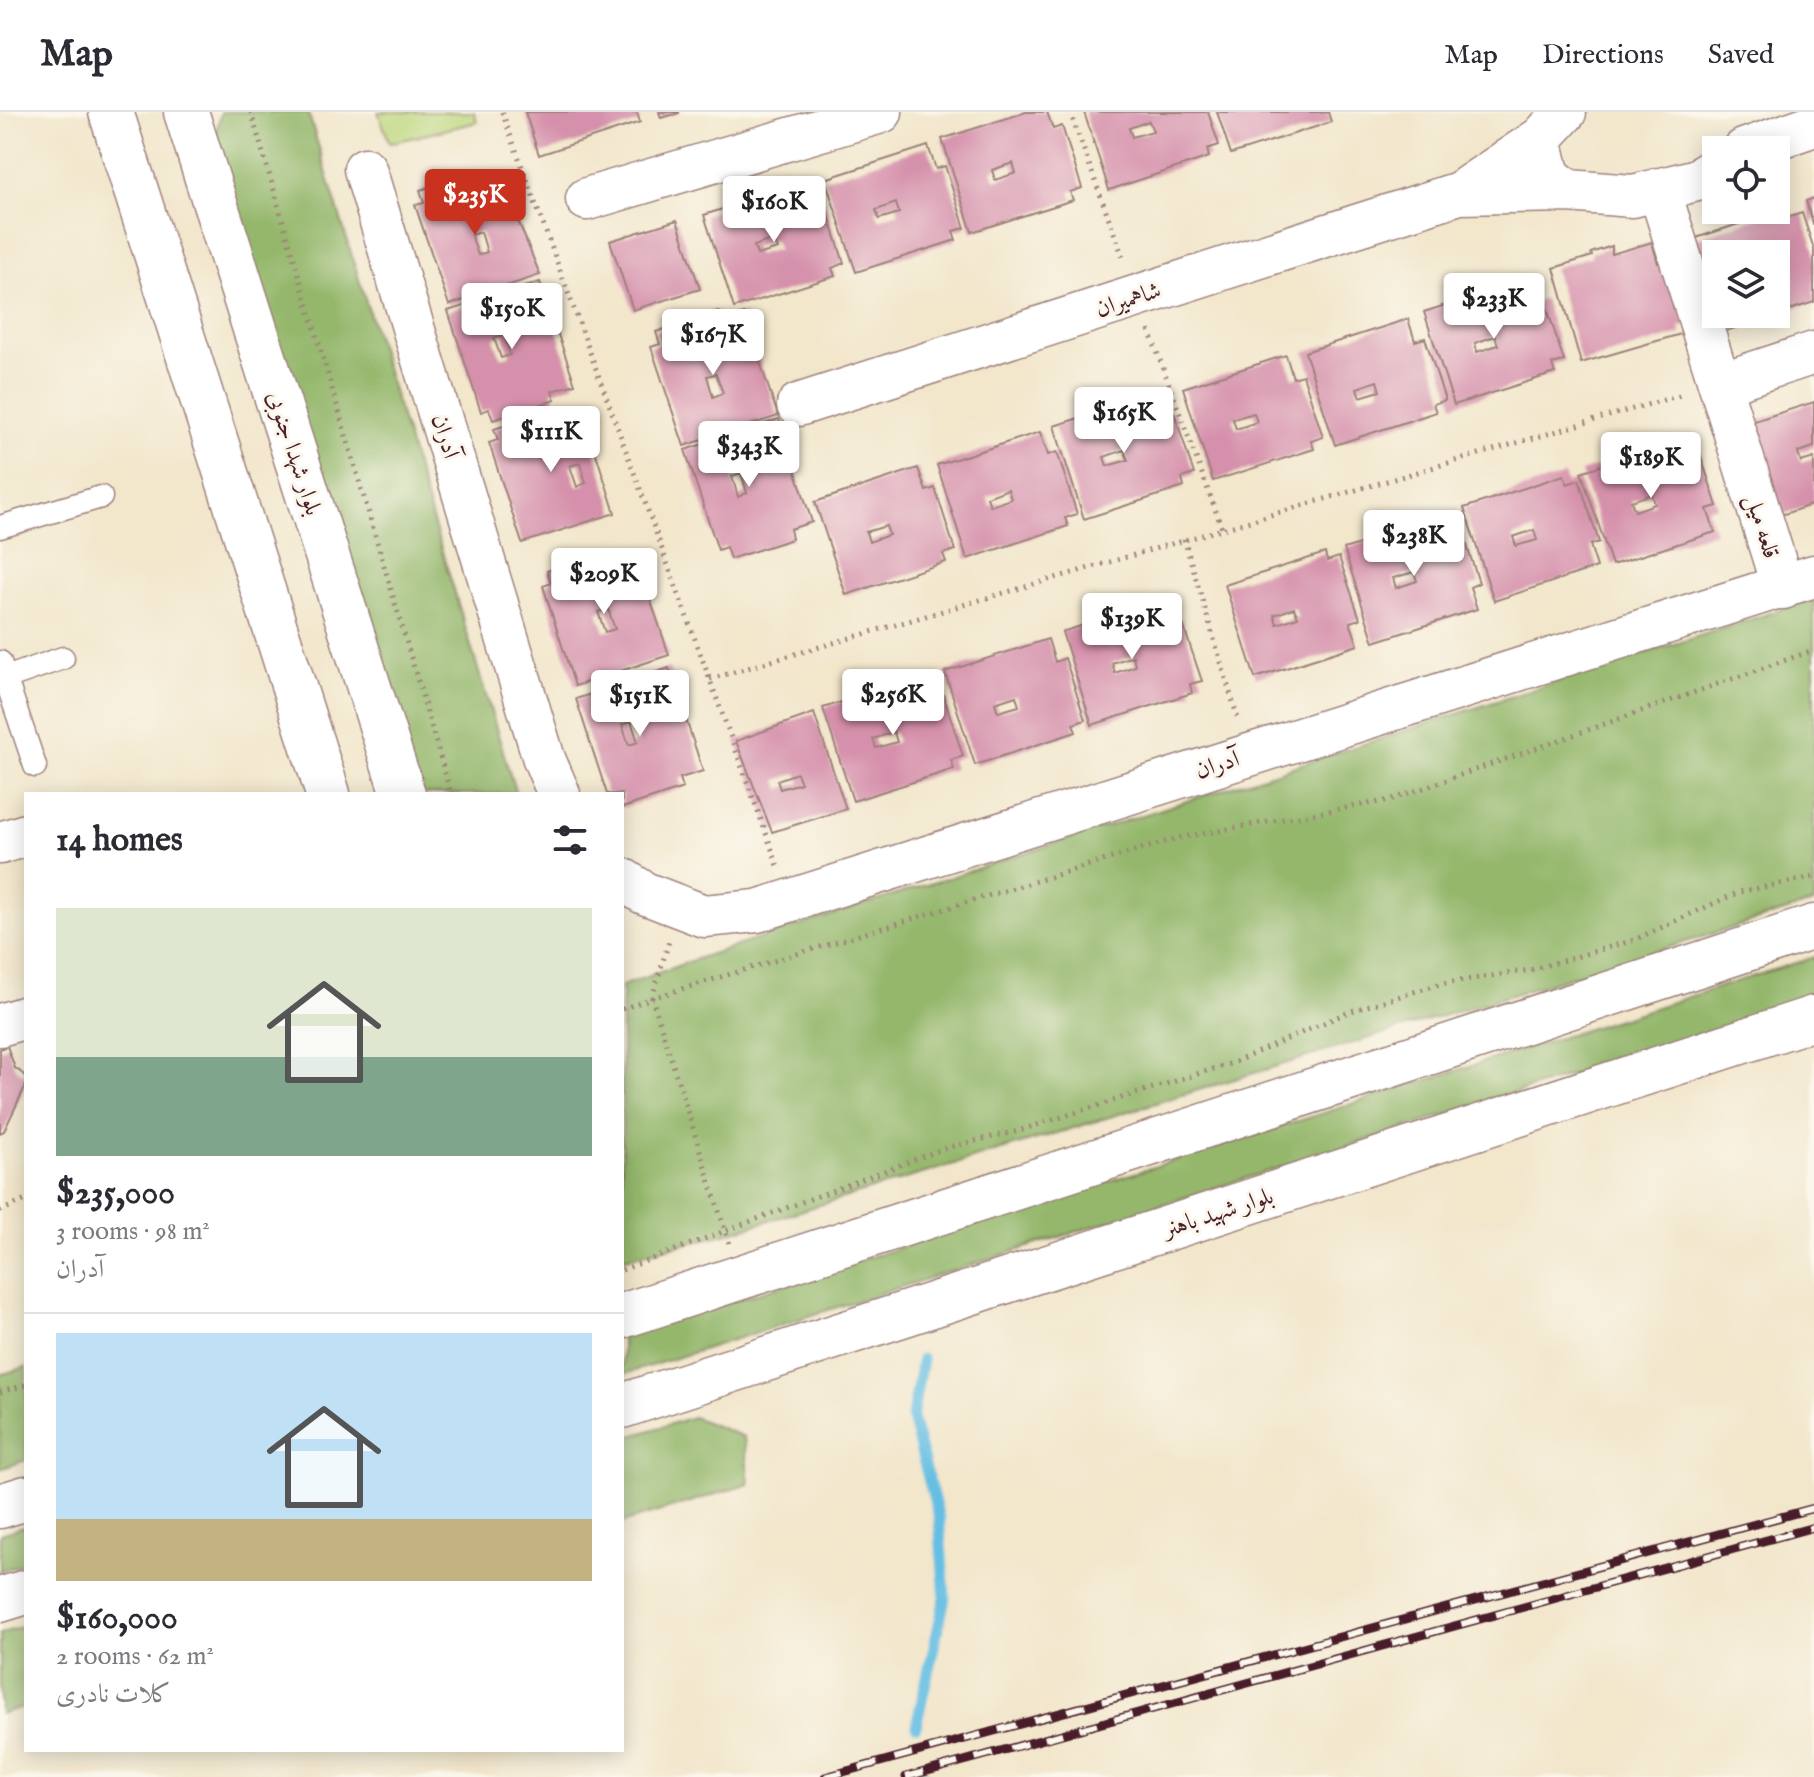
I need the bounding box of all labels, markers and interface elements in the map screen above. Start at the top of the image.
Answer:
text: Map [40,31,113,79]
text: Map [1444,38,1498,73]
text: Directions [1542,38,1664,73]
text: Saved [1708,38,1774,73]
map controls [1702,136,1790,328]
button: locate [1702,136,1790,224]
pin: $235K [419,169,531,237]
pin: $160K [718,176,830,244]
text: $235K [443,178,507,211]
text: $160K [741,185,807,218]
button: layers [1702,240,1790,328]
pin: $233K [1438,273,1550,341]
street label: شاهمیران [1092,275,1165,326]
text: $233K [1462,282,1526,315]
pin: $150K [456,283,568,351]
text: $150K [480,292,544,325]
pin: $167K [657,309,769,377]
text: $167K [680,318,746,351]
street label: بلوار شهدا جنوبی [259,387,328,520]
pin: $165K [1068,387,1180,455]
text: $165K [1092,396,1156,429]
pin: $111K [495,406,607,474]
street label: آدران [423,411,467,465]
text: $111K [520,415,582,448]
pin: $343K [693,421,805,489]
text: $343K [716,430,782,463]
pin: $189K [1595,432,1707,500]
text: $189K [1619,441,1683,474]
street label: قلعه میل [1737,491,1786,562]
pin: $238K [1358,510,1470,578]
text: $238K [1381,519,1447,552]
pin: $209K [548,548,660,616]
text: $209K [569,557,639,590]
pin: $139K [1076,593,1188,661]
text: $139K [1100,602,1164,635]
pin: $256K [837,669,949,737]
pin: $151K [584,670,696,738]
text: $256K [860,678,926,711]
text: $151K [609,679,671,712]
street label: آدران [1191,743,1246,787]
icon: filters [548,818,592,862]
text: 14 homes [56,819,183,862]
icon: home [252,960,396,1104]
text: $235,000 [56,1172,175,1215]
street label: بلوار شهید باهنر [1157,1181,1278,1247]
text: 3 rooms · 98 m² [56,1215,210,1248]
text: آدران [56,1253,104,1286]
icon: home [252,1385,396,1529]
text: $160,000 [56,1597,178,1640]
text: 2 rooms · 62 m² [56,1640,214,1673]
text: کلات نادری [56,1678,171,1711]

